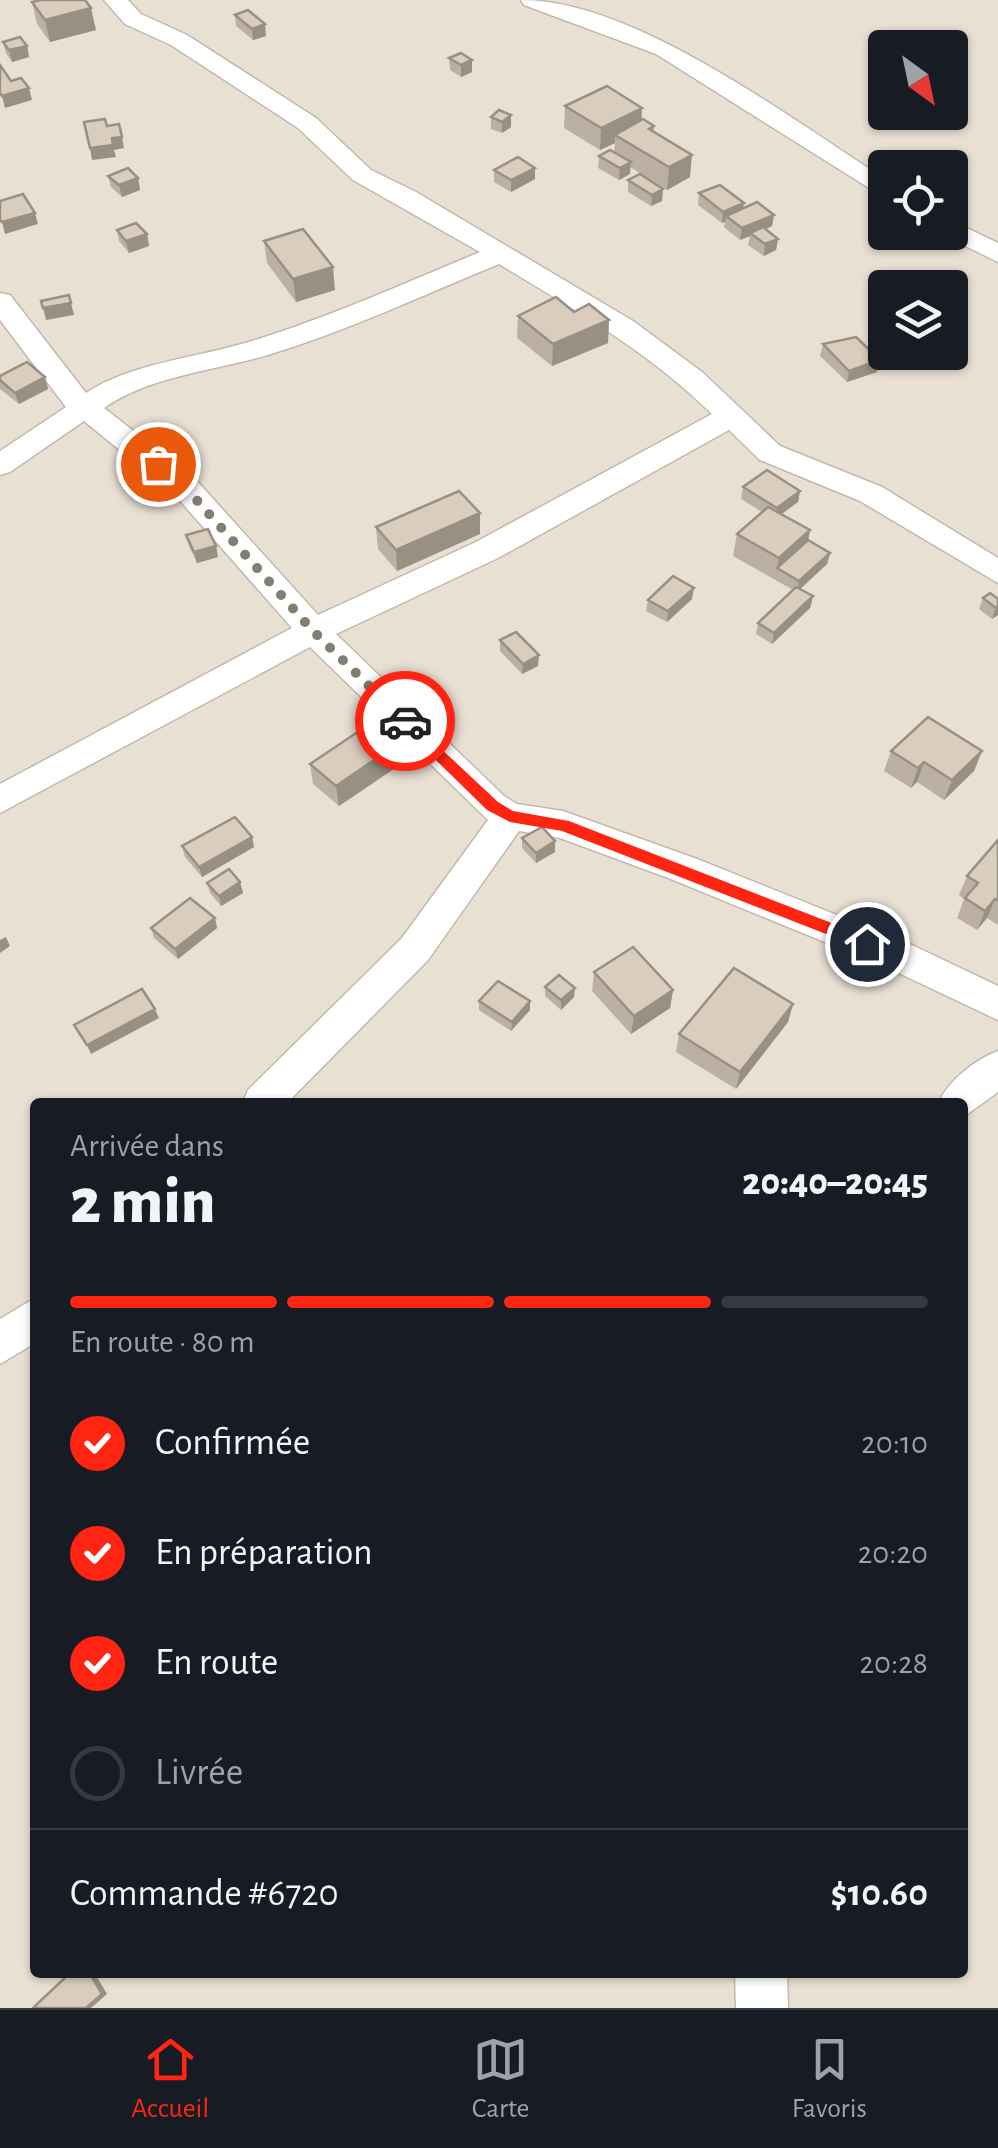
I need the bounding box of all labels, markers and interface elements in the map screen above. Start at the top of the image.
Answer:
north arrow [868,30,968,130]
map controls [868,30,968,370]
button: locate [868,150,968,250]
button: layers [868,270,968,370]
pin [116,422,201,507]
icon: bag [131,437,186,492]
courier [355,671,455,771]
icon: car [378,694,433,749]
pin [825,902,910,987]
icon: home [840,917,895,972]
text: Arrivée dans [70,1130,224,1162]
text: 20:40–20:45 [742,1164,928,1202]
text: 2 min [70,1170,216,1235]
text: En route · 80 m [70,1326,255,1358]
icon: check [70,1416,125,1471]
text: Confirmée [155,1424,310,1462]
text: 20:10 [861,1427,928,1459]
icon: check [70,1526,125,1581]
text: En préparation [155,1534,373,1572]
text: 20:20 [858,1537,928,1569]
icon: check [70,1636,125,1691]
text: En route [155,1644,278,1682]
text: 20:28 [859,1647,928,1679]
text: Livrée [155,1754,243,1792]
text: Commande #6720 [70,1875,339,1913]
text: $10.60 [831,1875,928,1913]
tab: Accueil [131,2032,209,2126]
tab: Carte [472,2032,529,2126]
tab: Favoris [792,2032,867,2126]

